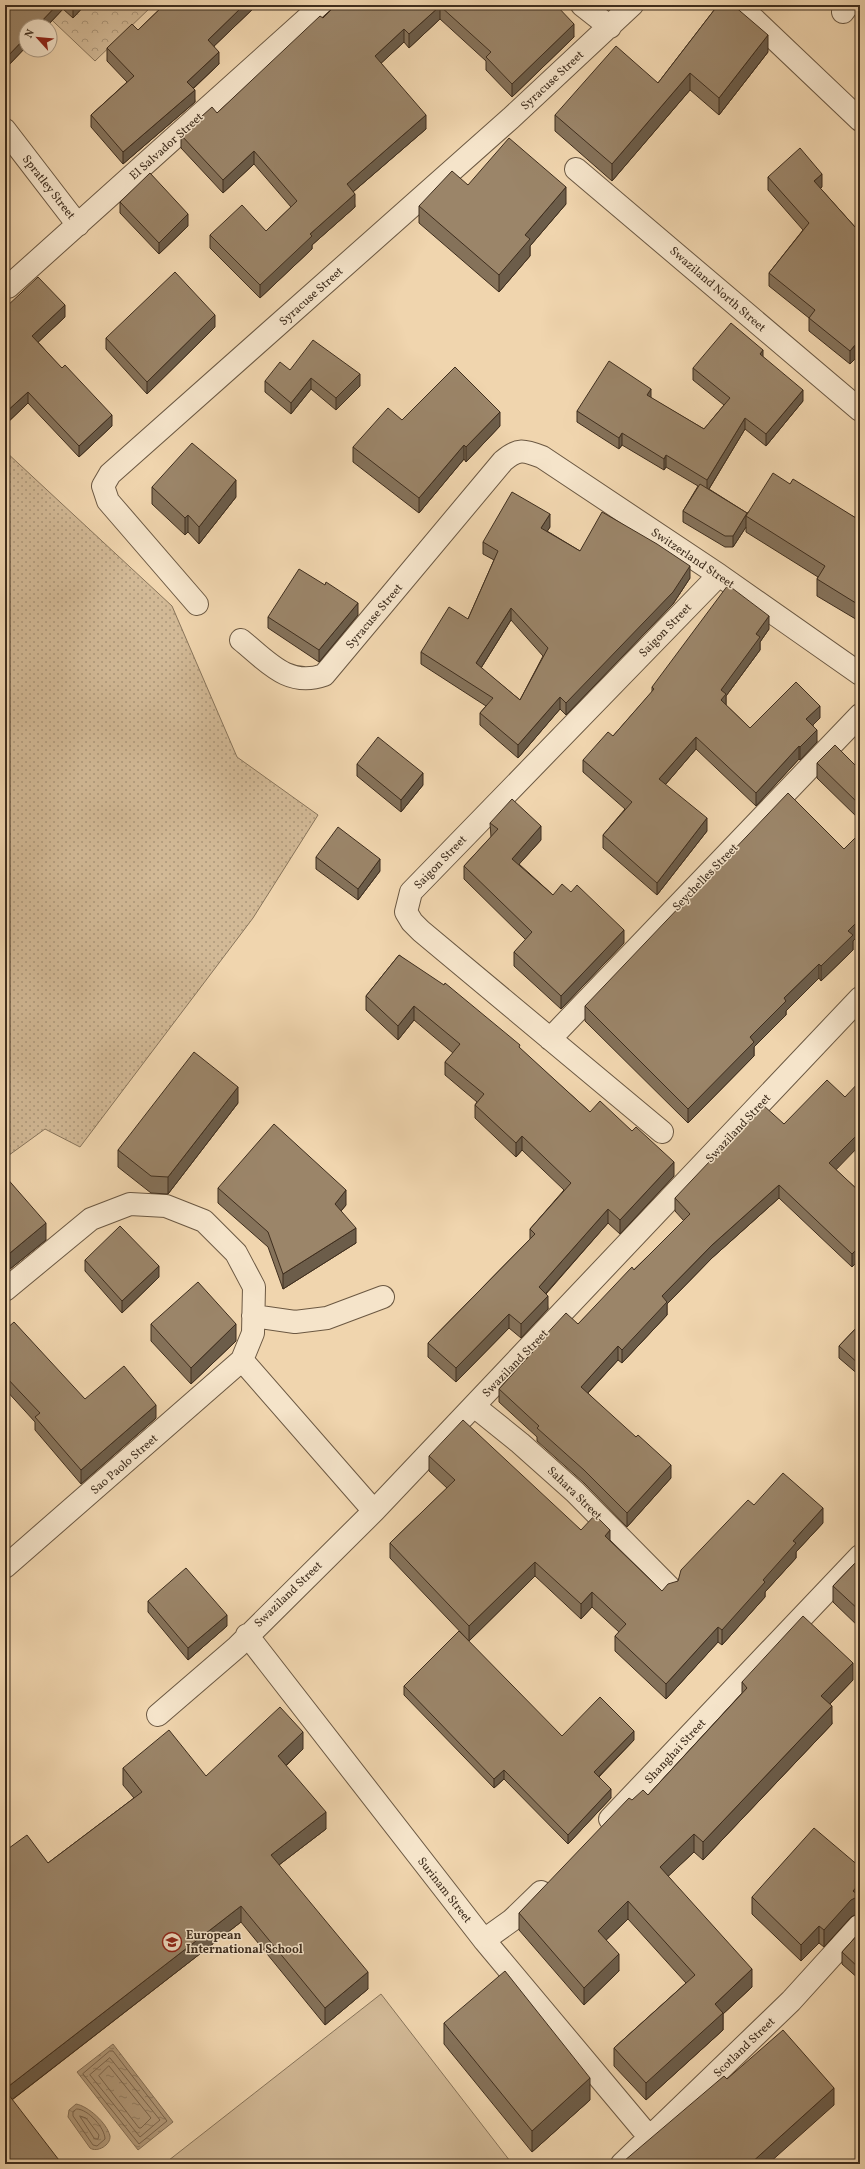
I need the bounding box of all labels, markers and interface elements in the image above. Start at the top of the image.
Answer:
north arrow [18,18,58,58]
text: N [22,27,39,41]
street label: Syracuse Street [518,47,588,114]
street label: El Salvador Street [126,109,207,184]
street label: Spratley Street [18,152,78,223]
street label: Swaziland North Street [666,243,769,336]
street label: Syracuse Street [276,264,347,330]
street label: Switzerland Street [647,525,737,593]
street label: Syracuse Street [343,580,407,653]
street label: Saigon Street [636,600,696,661]
street label: Saigon Street [411,832,471,893]
street label: Seychelles Street [669,840,742,915]
street label: Swaziland Street [703,1091,775,1167]
street label: Swaziland Street [479,1326,552,1401]
street label: Sao Paolo Street [88,1431,162,1498]
street label: Sahara Street [543,1463,605,1524]
street label: Swaziland Street [251,1558,326,1631]
street label: Shanghai Street [641,1716,710,1788]
street label: Surinam Street [413,1854,475,1927]
place label: European International School [186,1928,303,1958]
school or university icon: European International School [161,1931,183,1953]
street label: Scotland Street [710,2014,779,2081]

